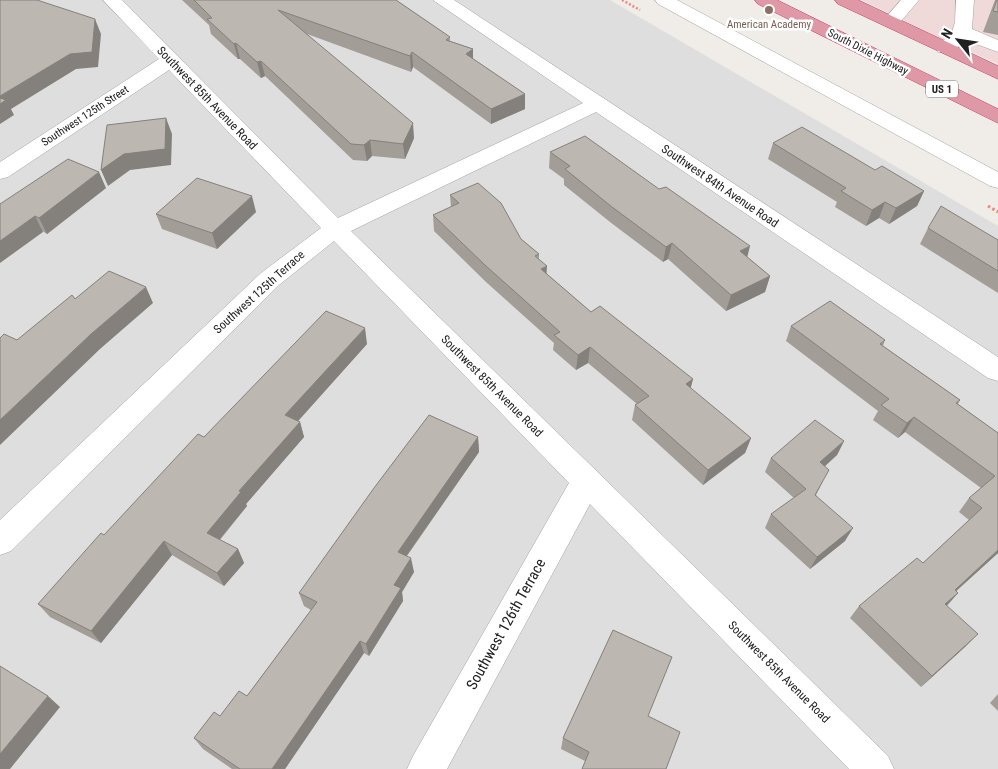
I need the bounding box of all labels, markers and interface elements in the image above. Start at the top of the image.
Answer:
marker: American Academy [763,4,775,16]
north arrow [933,15,983,65]
place label: American Academy [727,18,811,31]
street label: South Dixie Highway [826,26,911,78]
text: N [938,26,956,41]
street label: Southwest 85th Avenue Road [154,44,260,153]
road number: US 1 [926,80,958,98]
street label: Southwest 125th Street [39,83,131,149]
street label: Southwest 84th Avenue Road [659,142,781,230]
street label: Southwest 125th Terrace [211,247,308,337]
street label: Southwest 85th Avenue Road [438,332,546,440]
street label: Southwest 126th Terrace [463,555,549,693]
street label: Southwest 85th Avenue Road [725,618,833,726]

